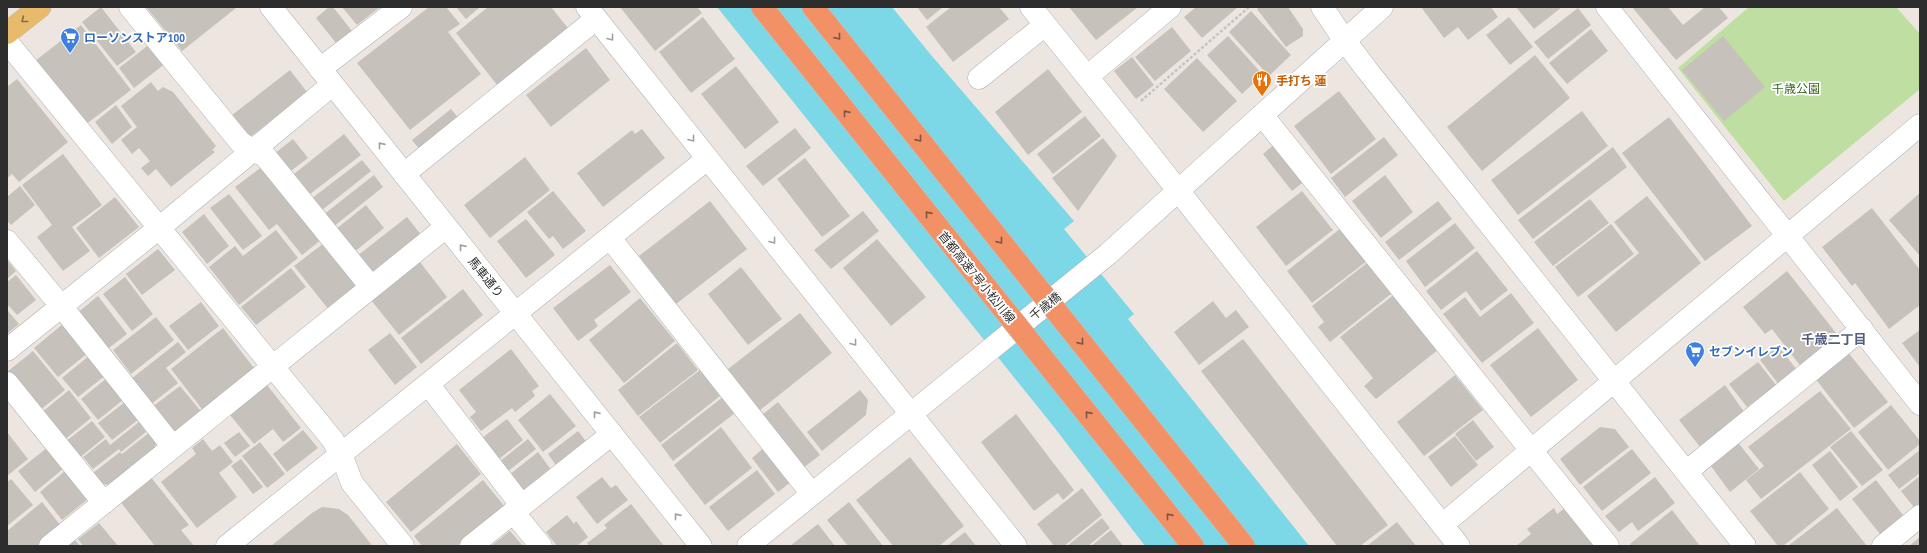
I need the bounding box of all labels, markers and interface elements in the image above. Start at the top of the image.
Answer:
one-way arrow [21,15,28,22]
supermarket icon: ローソンストア100 [59,26,81,54]
place label: ローソンストア100 [84,30,185,45]
one-way arrow [606,33,613,40]
one-way arrow [833,33,840,40]
restaurant icon: 手打ち 蓮 [1251,69,1273,97]
place label: 手打ち 蓮 [1276,73,1326,88]
park label: 千歳公園 [1772,81,1820,96]
one-way arrow [844,110,851,117]
one-way arrow [914,134,921,142]
one-way arrow [687,135,694,142]
one-way arrow [379,143,386,150]
one-way arrow [925,212,932,219]
street label: 首都高速7号小松川線 [935,228,1019,326]
one-way arrow [995,236,1002,243]
one-way arrow [768,237,775,244]
one-way arrow [460,244,467,251]
street label: 馬車通り [465,254,507,300]
street label: 千歳橋 [1026,289,1064,323]
district label: 千歳二丁目 [1801,331,1867,348]
one-way arrow [849,338,856,345]
one-way arrow [1076,338,1083,345]
supermarket icon: セブンイレブン [1684,340,1706,368]
place label: セブンイレブン [1709,344,1793,359]
one-way arrow [594,411,601,418]
one-way arrow [1085,412,1092,419]
one-way arrow [675,513,682,520]
one-way arrow [1166,513,1173,520]

